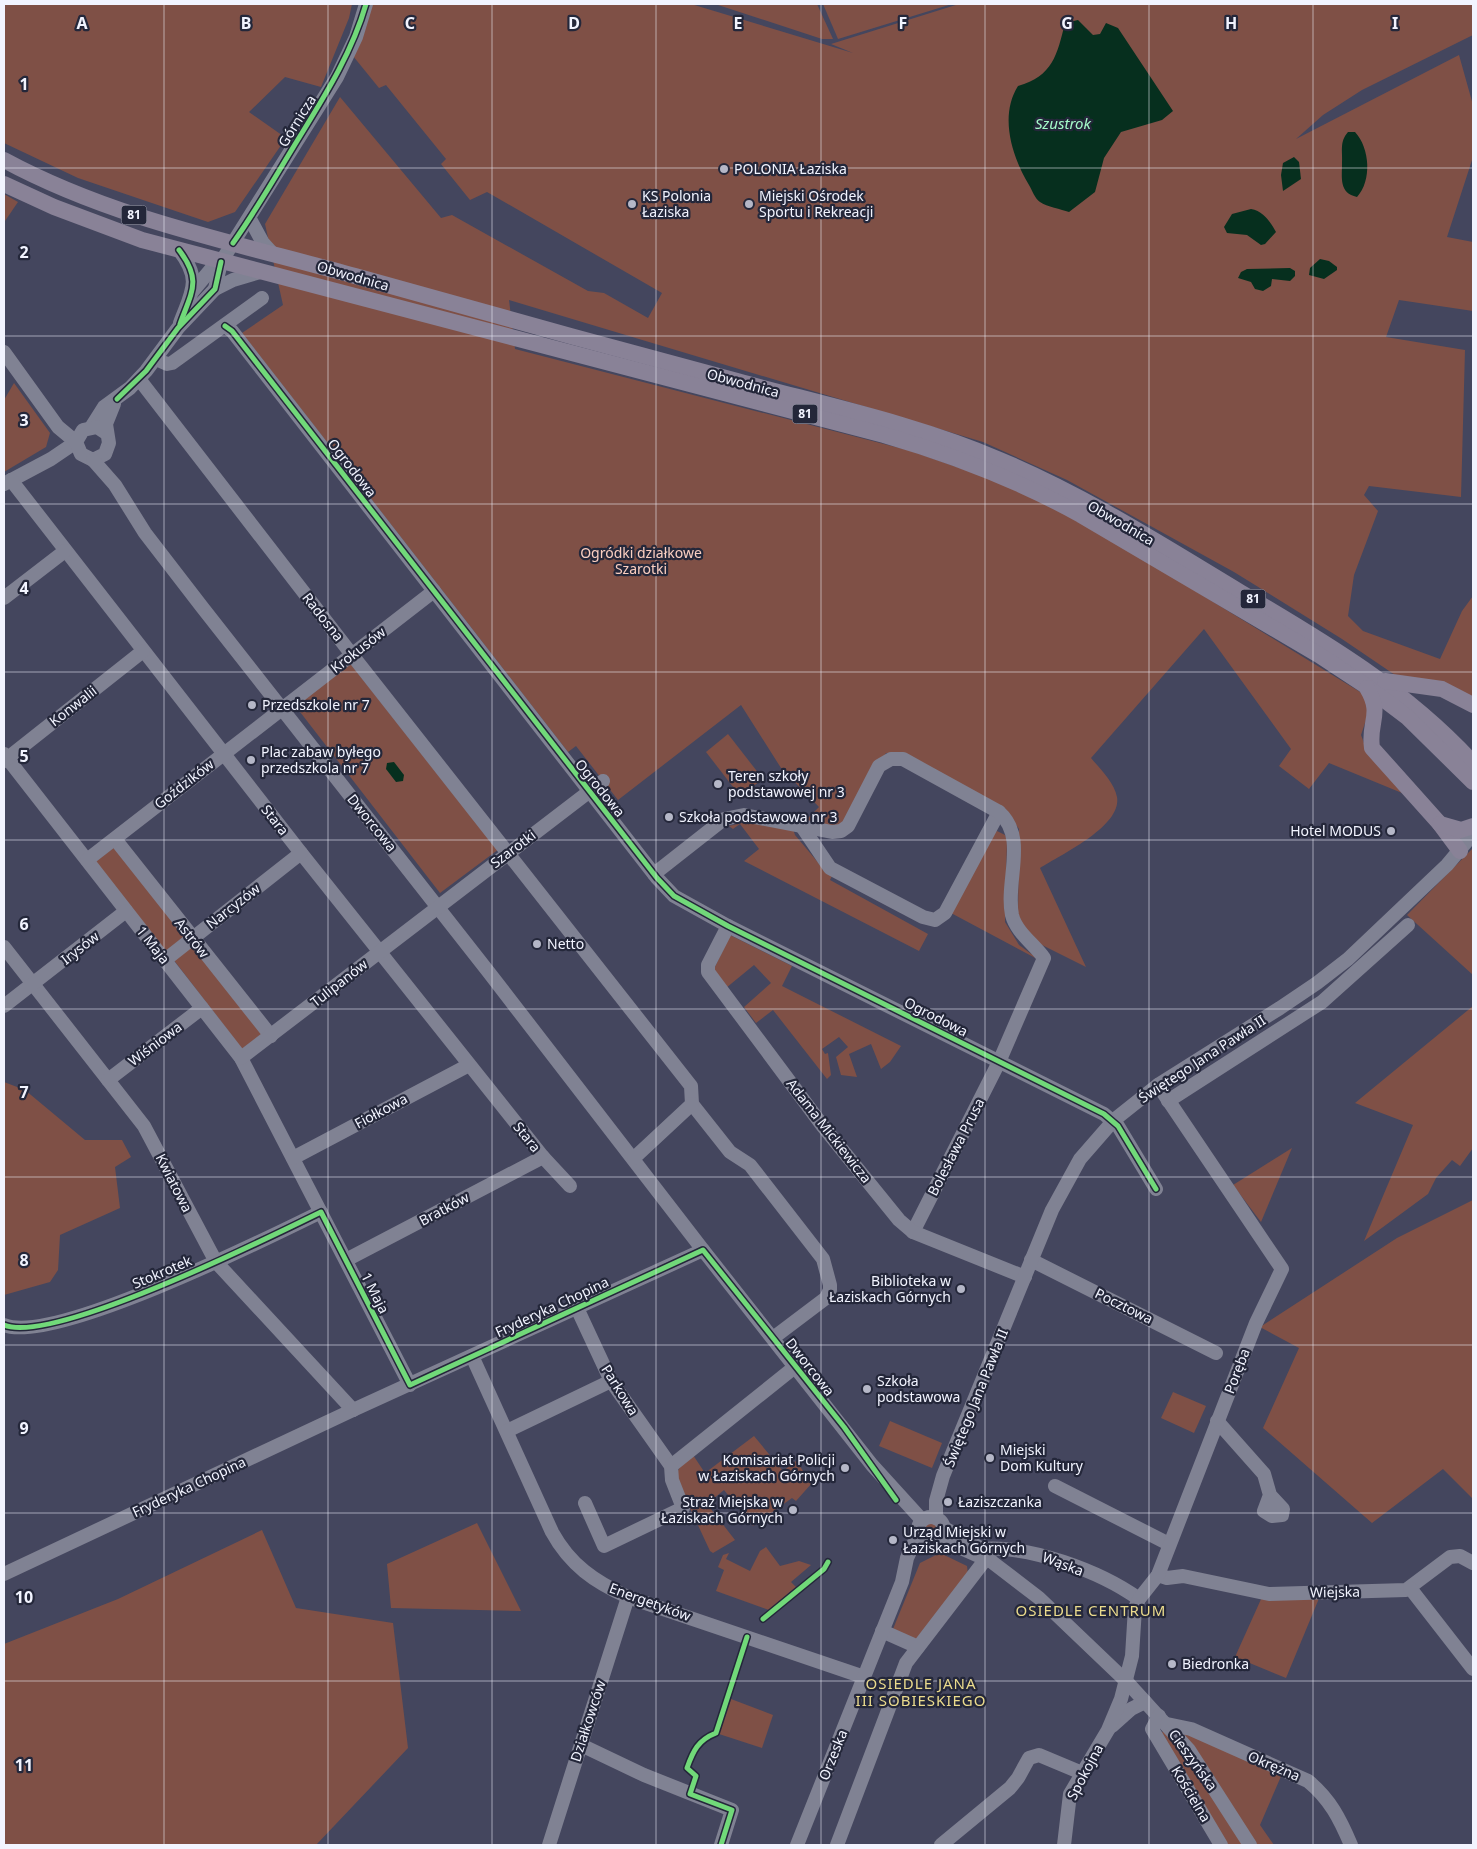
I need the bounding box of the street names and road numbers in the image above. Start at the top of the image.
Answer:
street label: Górnicza [273,91,320,150]
road number: 81 [122,206,146,224]
street label: Obwodnica [315,256,391,295]
street label: Obwodnica [705,364,781,401]
road number: 81 [792,404,818,424]
street label: Ogrodowa [324,435,381,501]
street label: Obwodnica [1084,496,1158,549]
street label: Radosna [298,588,348,645]
road number: 81 [1240,590,1266,608]
street label: Krokusów [326,622,389,677]
street label: Konwalii [45,681,100,730]
street label: Goździków [150,754,217,813]
street label: Ogrodowa [571,755,630,821]
street label: Dworcowa [343,790,401,855]
street label: Stara [257,800,293,839]
street label: Szarotki [486,825,539,872]
street label: Narcyzów [202,879,264,933]
street label: Astrów [171,914,214,961]
street label: 1 Maja [132,922,174,968]
street label: Irysów [57,927,103,969]
street label: Tulipanów [306,954,371,1011]
street label: Ogrodowa [901,992,971,1041]
street label: Świętego Jana Pawła II [1135,1010,1269,1107]
street label: Wiśniowa [124,1017,185,1070]
street label: Adama Mickiewicza [783,1075,876,1187]
street label: Fiołkowa [351,1089,411,1132]
street label: Bolesława Prusa [923,1095,988,1199]
street label: Stara [509,1118,545,1156]
street label: Kwiatowa [152,1150,197,1215]
street label: Bratków [415,1187,472,1230]
street label: Stokrotek [129,1250,195,1293]
street label: 1 Maja [357,1269,394,1317]
street label: Fryderyka Chopina [492,1272,612,1341]
street label: Pocztowa [1092,1283,1156,1328]
street label: Świętego Jana Pawła II [939,1326,1012,1470]
street label: Dworcowa [782,1334,839,1400]
street label: Poręba [1219,1346,1254,1396]
street label: Parkowa [597,1361,643,1419]
street label: Fryderyka Chopina [129,1452,249,1521]
street label: Wąska [1040,1547,1086,1580]
street label: Energetyków [607,1578,694,1625]
street label: Wiejska [1310,1582,1360,1601]
street label: Działkowców [565,1678,610,1764]
street label: Cieszyńska [1165,1725,1222,1794]
street label: Orzeska [814,1727,851,1783]
street label: Spokojna [1062,1740,1107,1803]
street label: Okrężna [1245,1746,1303,1785]
street label: Kościelna [1167,1762,1216,1825]

